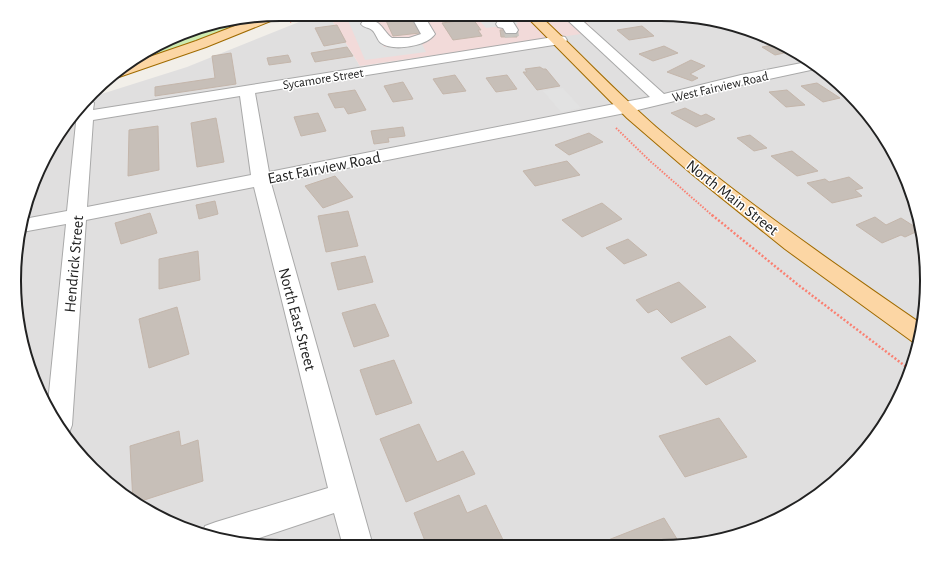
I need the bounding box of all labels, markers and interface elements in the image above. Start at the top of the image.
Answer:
street label: Sycamore Street [282,67,365,92]
street label: West Fairview Road [671,70,770,105]
street label: East Fairview Road [266,149,382,187]
street label: North Main Street [683,157,781,239]
street label: Hendrick Street [62,215,86,313]
street label: North East Street [276,266,318,372]

